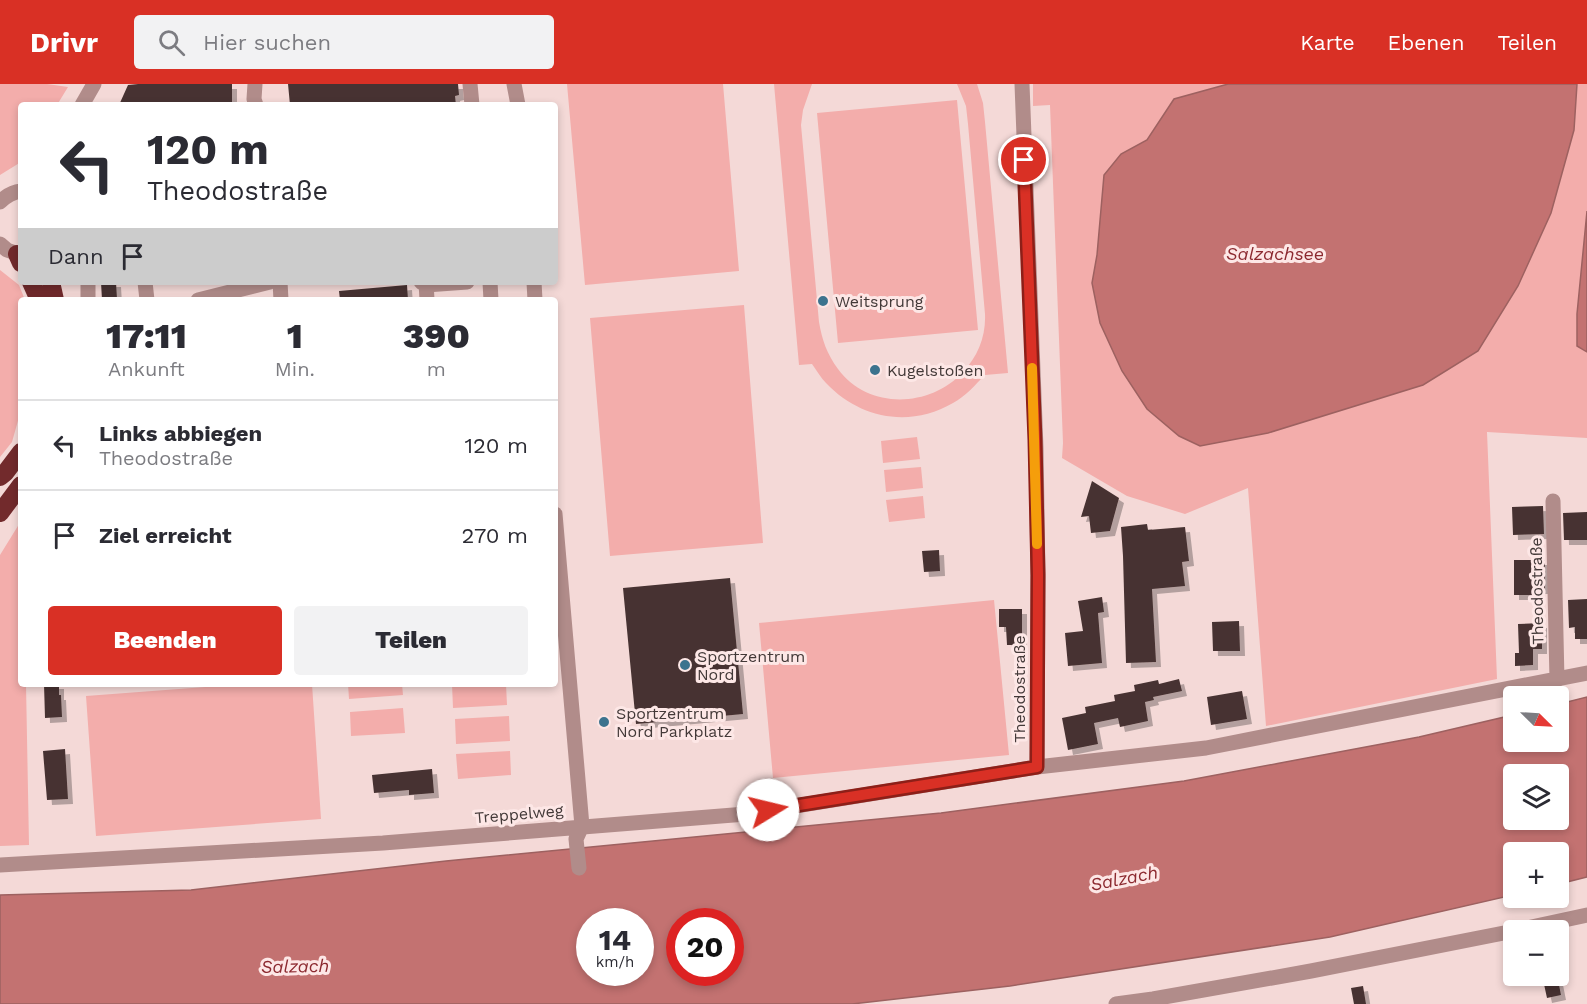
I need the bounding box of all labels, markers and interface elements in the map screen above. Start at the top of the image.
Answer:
search box [134,15,554,69]
text: Drivr [30,26,98,59]
icon: search [155,26,188,59]
text: Hier suchen [203,30,331,55]
text: Karte [1300,30,1355,55]
text: Ebenen [1388,30,1464,55]
text: Teilen [1497,30,1557,55]
text: 120 m [147,125,269,174]
icon: left [48,126,126,204]
pin [998,134,1049,185]
icon: arrive [1007,143,1040,176]
text: Theodostraße [147,175,328,207]
icon: arrive [116,240,149,273]
water label: Salzachsee [1226,243,1324,264]
text: Dann [48,244,104,269]
place label: Weitsprung [835,292,924,311]
marker: Weitsprung [816,294,830,308]
text: 17:11 [106,315,187,357]
text: 1 [287,315,303,357]
text: 390 [403,315,470,357]
text: Ankunft [108,357,185,381]
text: Min. [275,357,315,381]
text: m [427,357,446,381]
place label: Kugelstoßen [887,361,983,380]
marker: Kugelstoßen [868,363,882,377]
text: Links abbiegen [99,421,262,446]
icon: left [48,429,81,462]
text: 120 m [464,433,528,458]
text: Theodostraße [99,446,233,470]
icon: arrive [48,519,81,552]
text: Ziel erreicht [99,523,232,548]
text: 270 m [462,523,528,548]
street label: Theodostraße [1527,537,1547,645]
button: Beenden [48,606,282,675]
button: Teilen [294,606,528,675]
street label: Theodostraße [1010,635,1029,743]
place label: Sportzentrum Nord [697,647,805,684]
marker: Sportzentrum Nord [678,658,692,672]
north arrow [1503,686,1569,752]
map controls [1503,686,1569,986]
place label: Sportzentrum Nord Parkplatz [616,704,732,741]
marker: Sportzentrum Nord Parkplatz [597,715,611,729]
button: layers [1503,764,1569,830]
position arrow [736,778,800,842]
street label: Treppelweg [474,801,565,827]
button: + [1503,842,1569,908]
water label: Salzach [1088,861,1160,895]
speed limit sign: 20 [666,908,744,986]
button: − [1503,920,1569,986]
text: 14 [599,922,631,957]
text: km/h [596,953,634,971]
water label: Salzach [261,955,329,977]

